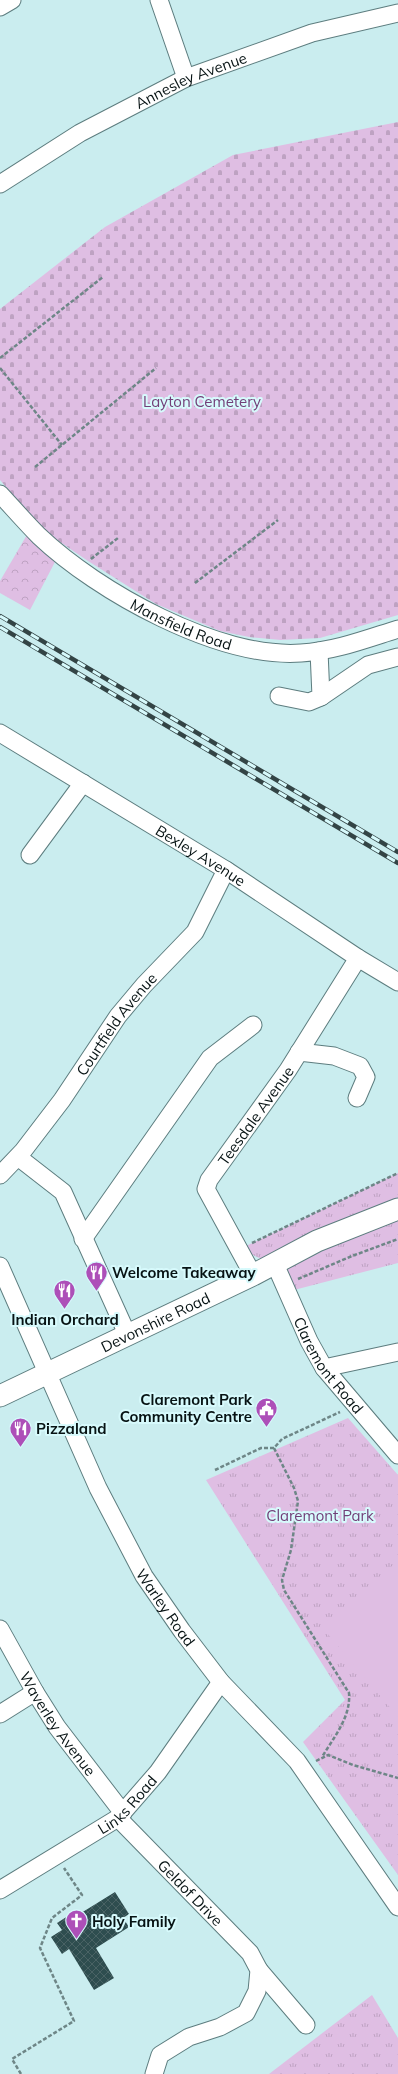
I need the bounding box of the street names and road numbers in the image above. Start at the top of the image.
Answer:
street label: Annesley Avenue [132,48,249,112]
street label: Mansfield Road [127,594,234,654]
street label: Bexley Avenue [152,820,249,890]
street label: Courtfield Avenue [72,968,161,1079]
street label: Teesdale Avenue [213,1062,297,1169]
street label: Devonshire Road [98,1288,213,1356]
street label: Claremont Road [290,1314,368,1417]
street label: Warley Road [132,1565,200,1650]
street label: Waverley Avenue [16,1668,100,1779]
street label: Links Road [94,1771,161,1838]
street label: Geldof Drive [154,1855,227,1930]

